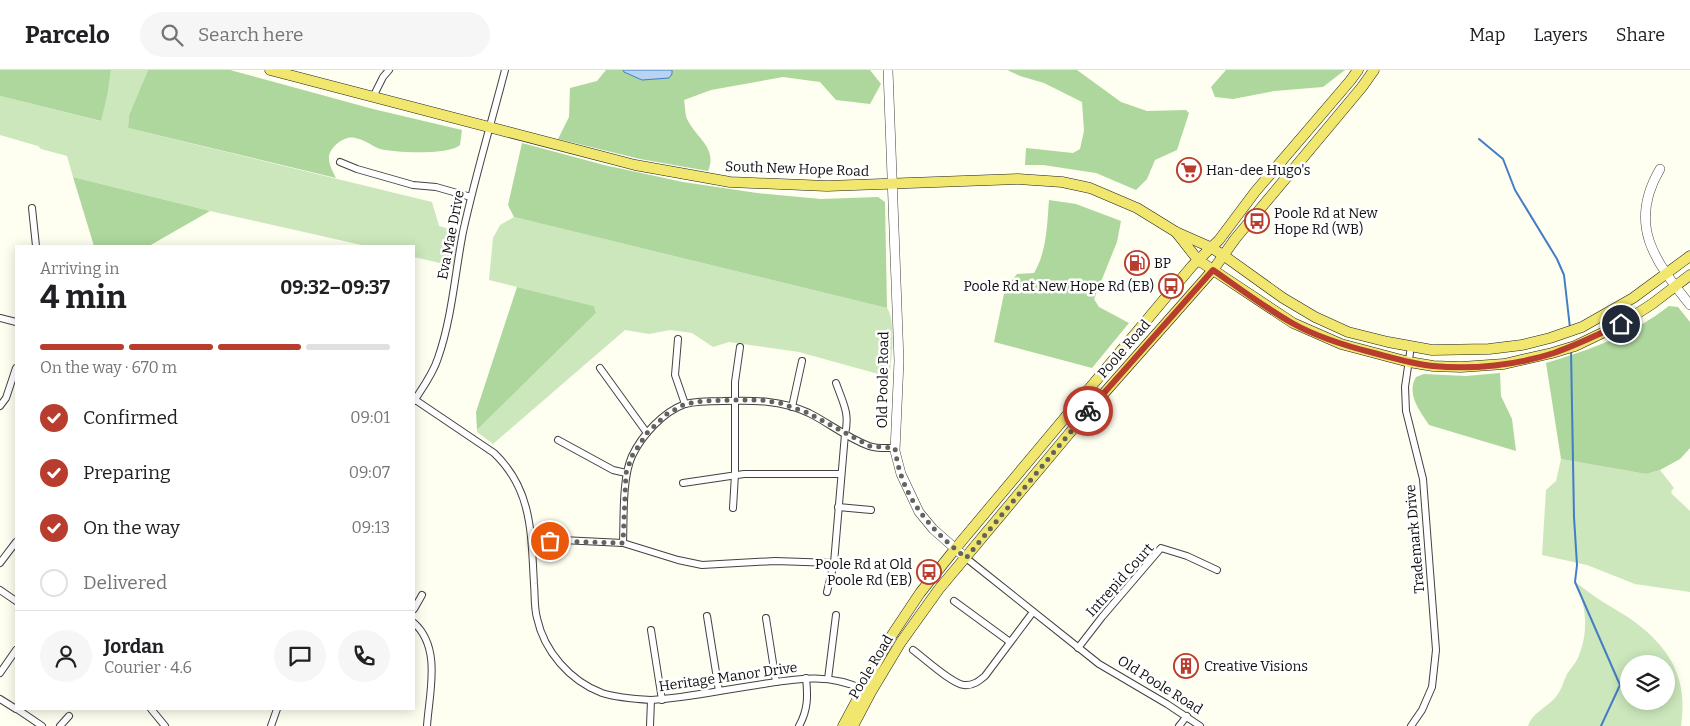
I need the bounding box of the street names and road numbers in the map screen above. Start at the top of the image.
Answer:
street label: South New Hope Road [725,158,869,180]
street label: Eva Mae Drive [434,189,468,281]
street label: Poole Road [1094,316,1154,382]
street label: Old Poole Road [874,331,892,429]
street label: Trademark Drive [1402,484,1428,594]
street label: Intrepid Court [1083,540,1157,620]
street label: Poole Road [845,632,897,702]
street label: Old Poole Road [1114,652,1206,718]
street label: Heritage Manor Drive [658,659,798,695]

